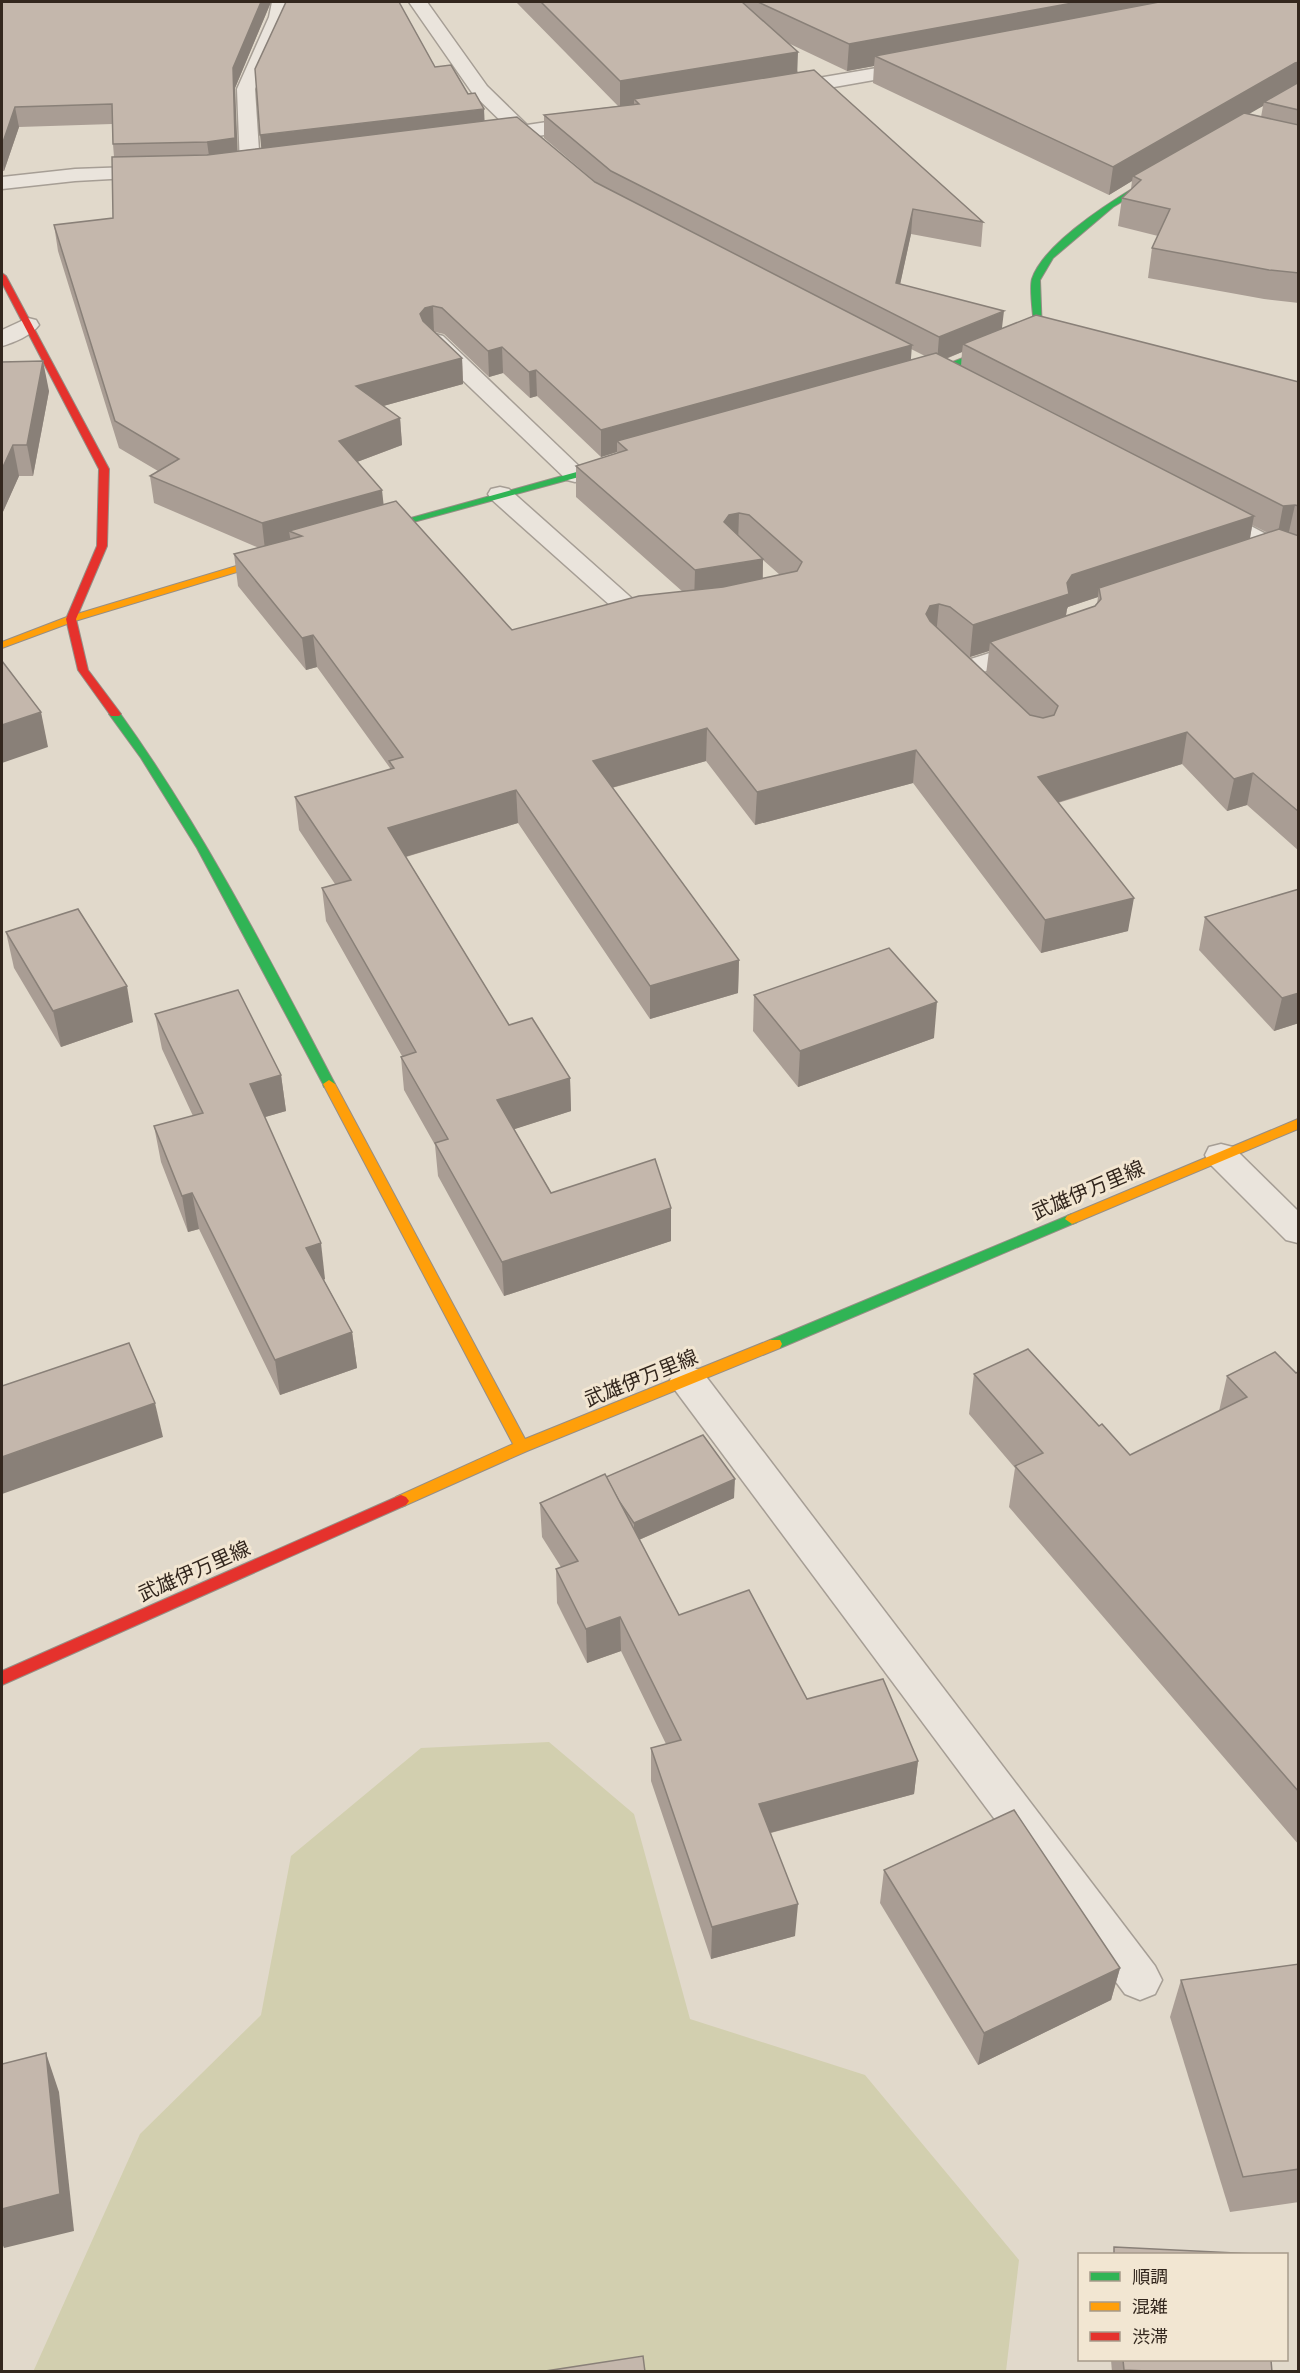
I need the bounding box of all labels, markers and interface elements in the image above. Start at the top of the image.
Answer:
street label: 武雄伊万里線 [1028,1156,1148,1224]
street label: 武雄伊万里線 [581,1344,701,1412]
street label: 武雄伊万里線 [134,1536,254,1606]
legend [1078,2253,1288,2361]
text: 順調 [1132,2266,1168,2288]
text: 混雑 [1132,2296,1168,2318]
text: 渋滞 [1132,2326,1168,2348]

